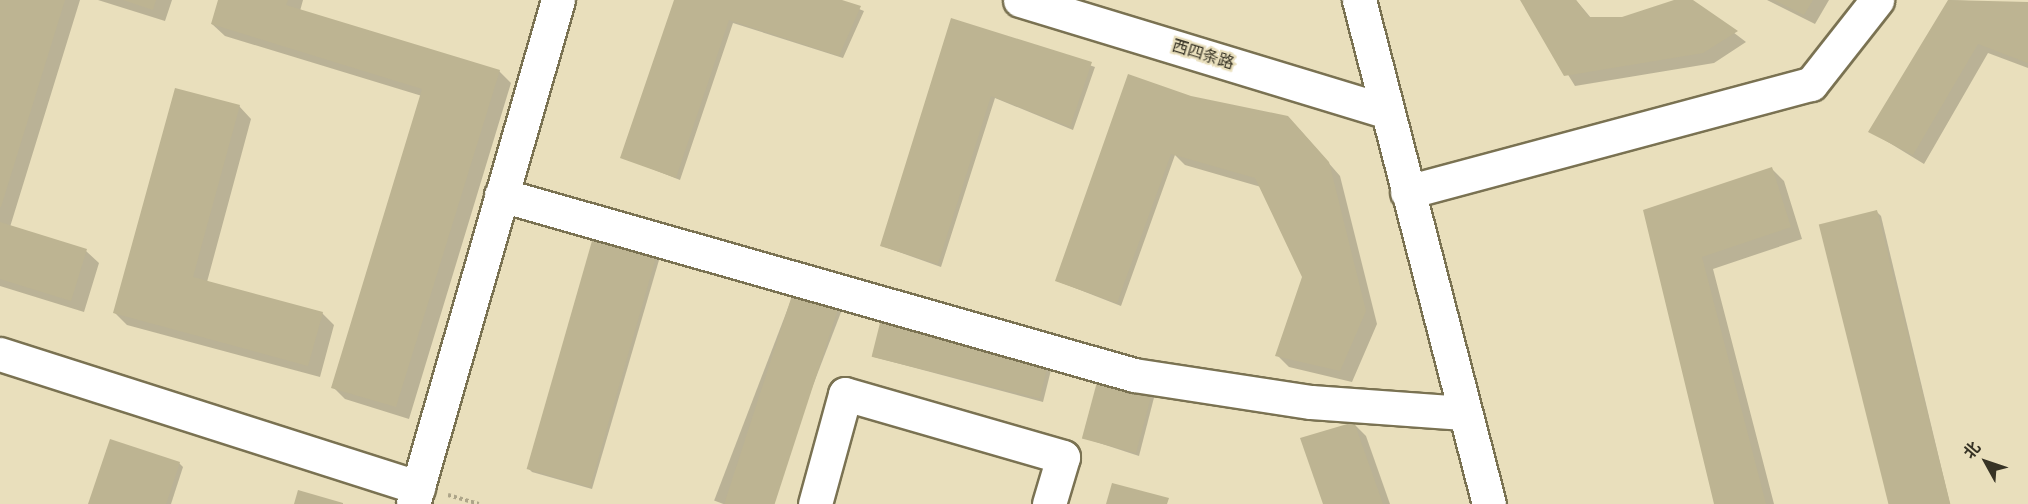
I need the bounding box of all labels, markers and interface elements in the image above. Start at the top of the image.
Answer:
street label: 西四条路 [1170,36,1236,74]
north arrow [1956,432,2016,492]
text: 北 [1959,438,1984,462]

